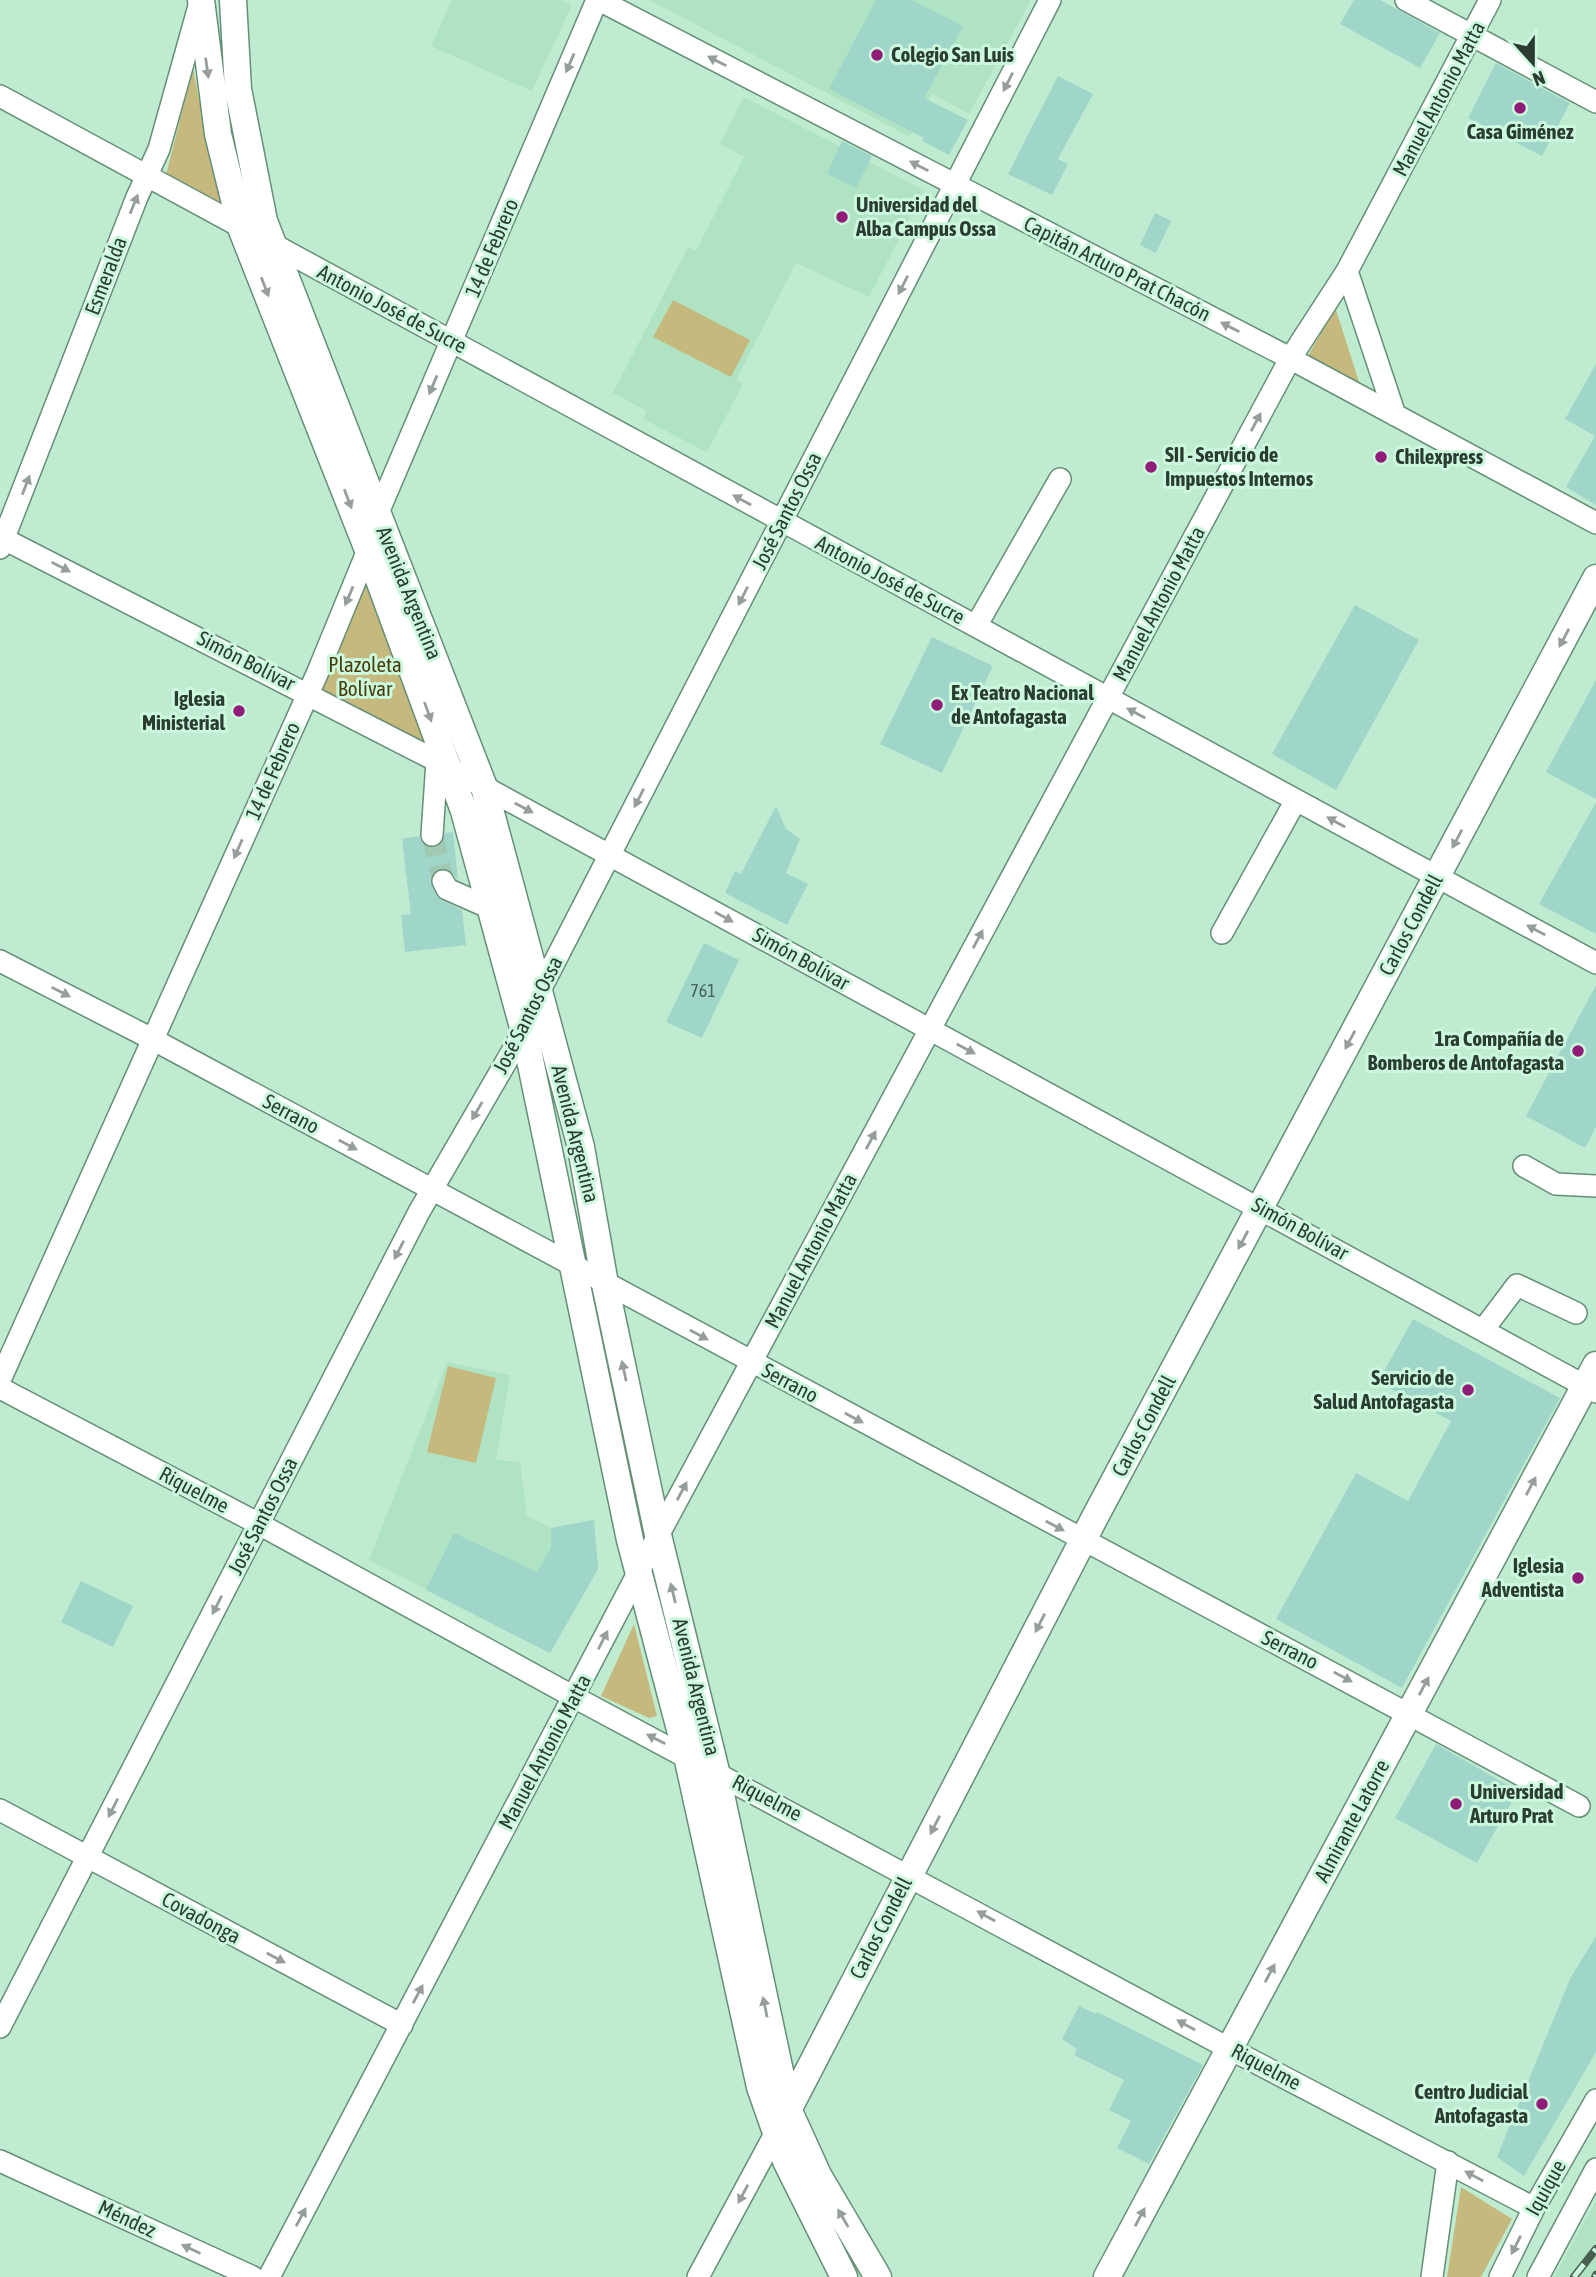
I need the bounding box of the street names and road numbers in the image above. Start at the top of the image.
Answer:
street label: Manuel Antonio Matta [1387,17,1489,180]
street label: 14 de Febrero [460,195,523,300]
street label: Capitán Arturo Prat Chacón [1020,211,1215,326]
street label: Esmeralda [79,233,131,318]
street label: Antonio José de Sucre [314,259,471,357]
street label: José Santos Ossa [746,448,826,573]
street label: Manuel Antonio Matta [1107,522,1209,685]
street label: Avenida Argentina [372,523,447,662]
street label: Antonio José de Sucre [812,530,969,628]
street label: Simón Bolívar [194,625,300,695]
street label: 14 de Febrero [240,718,304,823]
street label: Carlos Condell [1373,869,1447,979]
street label: Simón Bolívar [749,922,855,995]
street label: José Santos Ossa [487,952,567,1077]
street label: Avenida Argentina [547,1063,605,1205]
street label: Serrano [259,1088,324,1138]
street label: Manuel Antonio Matta [759,1169,861,1332]
street label: Simón Bolívar [1248,1192,1354,1265]
street label: Serrano [758,1357,823,1407]
street label: Carlos Condell [1106,1370,1180,1480]
street label: José Santos Ossa [222,1453,302,1578]
street label: Riquelme [156,1461,233,1517]
street label: Avenida Argentina [668,1616,726,1758]
street label: Serrano [1258,1625,1323,1673]
street label: Manuel Antonio Matta [493,1670,595,1833]
street label: Almirante Latorre [1309,1755,1393,1886]
street label: Riquelme [729,1769,806,1825]
street label: Carlos Condell [844,1872,916,1982]
street label: Covadonga [158,1886,245,1948]
street label: Riquelme [1228,2038,1305,2094]
street label: Iquique [1520,2155,1570,2220]
street label: Méndez [95,2194,160,2242]

